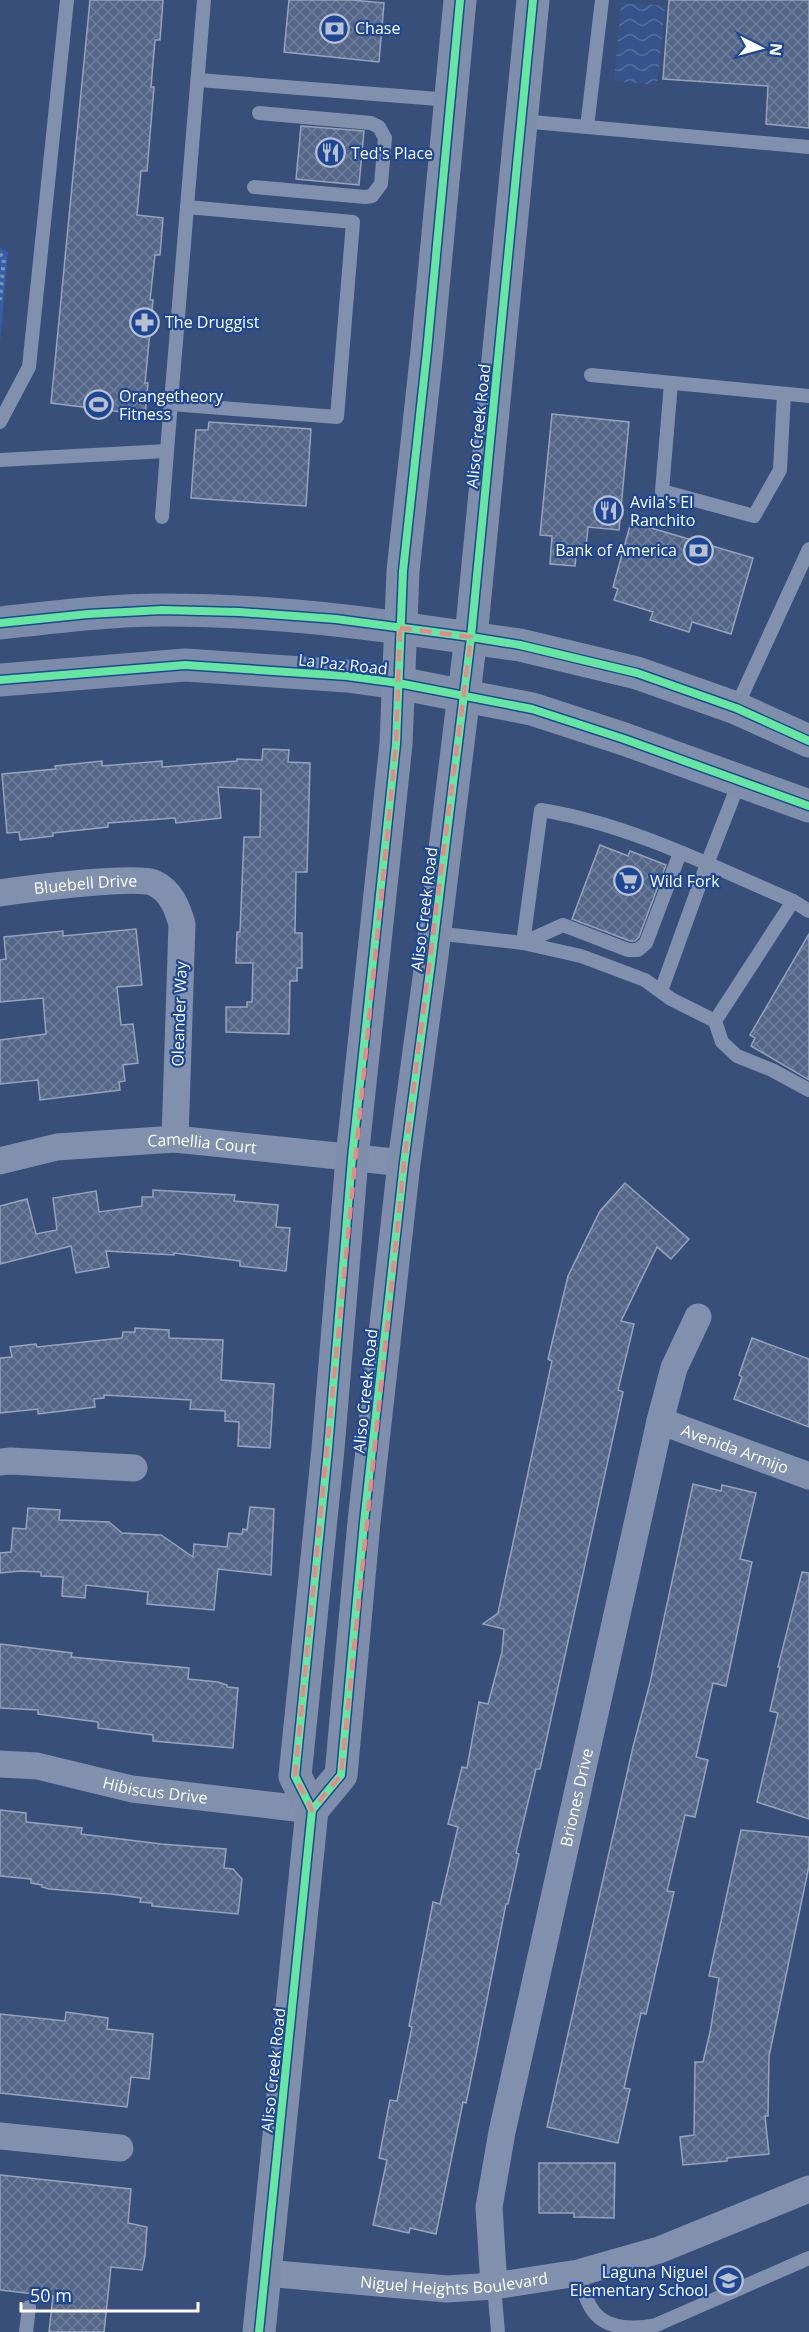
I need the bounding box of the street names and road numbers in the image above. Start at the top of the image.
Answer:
street label: Aliso Creek Road [461,363,495,489]
street label: La Paz Road [297,648,389,680]
street label: Aliso Creek Road [405,846,443,972]
street label: Bluebell Drive [33,870,137,899]
street label: Oleander Way [166,960,192,1067]
street label: Camellia Court [146,1128,258,1159]
street label: Aliso Creek Road [348,1328,382,1454]
street label: Avenida Armijo [678,1419,792,1479]
street label: Briones Drive [555,1746,598,1849]
street label: Hibiscus Drive [101,1771,209,1809]
street label: Aliso Creek Road [256,2007,290,2133]
street label: Niguel Heights Boulevard [359,2267,550,2300]

